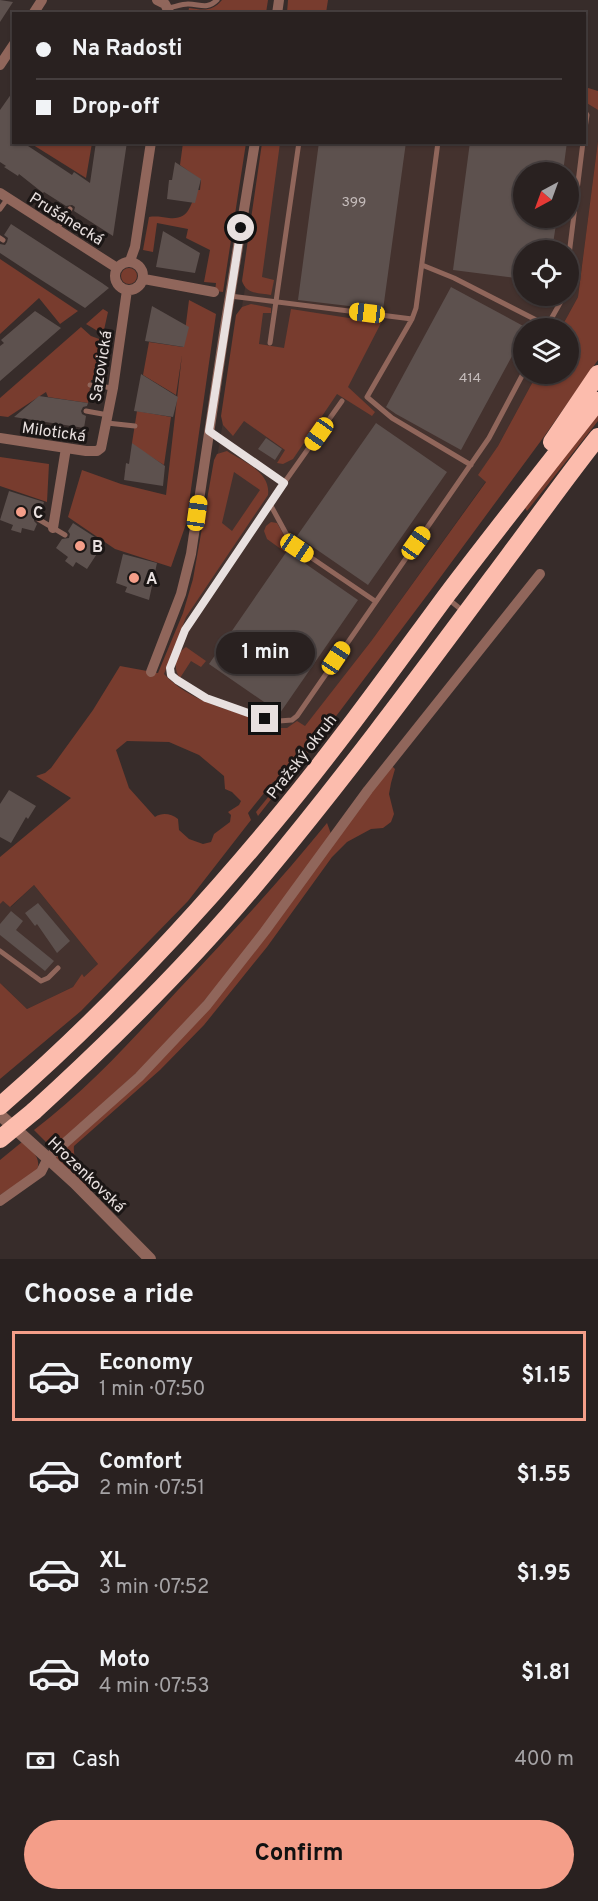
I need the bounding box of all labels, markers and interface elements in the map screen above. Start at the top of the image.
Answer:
text: Na Radosti [72,36,182,63]
text: Drop-off [72,94,159,121]
north arrow [513,162,579,228]
map controls [513,162,579,384]
street label: Prušánecká [25,189,107,250]
house number: 399 [342,194,366,211]
route start [227,214,254,241]
button: locate [513,240,579,306]
car [348,302,386,324]
button: layers [513,318,579,384]
street label: Sazovická [86,329,117,403]
house number: 414 [459,370,481,387]
car [301,414,337,454]
street label: Milotická [20,419,87,447]
car [186,494,208,532]
place label: C [33,504,43,524]
marker: C [14,505,28,519]
car [398,523,434,563]
car [277,530,317,566]
place label: B [92,538,103,558]
marker: B [73,539,87,553]
place label: A [146,570,157,590]
marker: A [127,571,141,585]
callout: 1 min [216,632,314,674]
car [318,638,354,678]
text: 1 min [241,640,290,666]
route end [251,705,278,732]
street label: Pražský okruh [263,711,342,804]
street label: Hrozenkovská [42,1133,129,1218]
text: Choose a ride [24,1278,194,1312]
icon: car [27,1349,81,1403]
text: Economy [99,1350,193,1377]
text: $1.15 [521,1363,571,1390]
text: 1 min · 07:50 [99,1377,205,1403]
icon: car [27,1448,81,1502]
text: Comfort [99,1449,182,1476]
text: $1.55 [517,1462,571,1489]
text: 2 min · 07:51 [99,1476,205,1502]
icon: car [27,1547,81,1601]
text: XL [99,1548,126,1575]
text: $1.95 [517,1561,571,1588]
text: 3 min · 07:52 [99,1575,209,1601]
icon: car [27,1646,81,1700]
text: Moto [99,1647,150,1674]
text: $1.81 [521,1660,571,1687]
text: 4 min · 07:53 [99,1674,210,1700]
icon: cash [24,1744,57,1777]
text: Cash [72,1747,121,1774]
text: 400 m [514,1747,574,1773]
button: Confirm [24,1820,574,1889]

